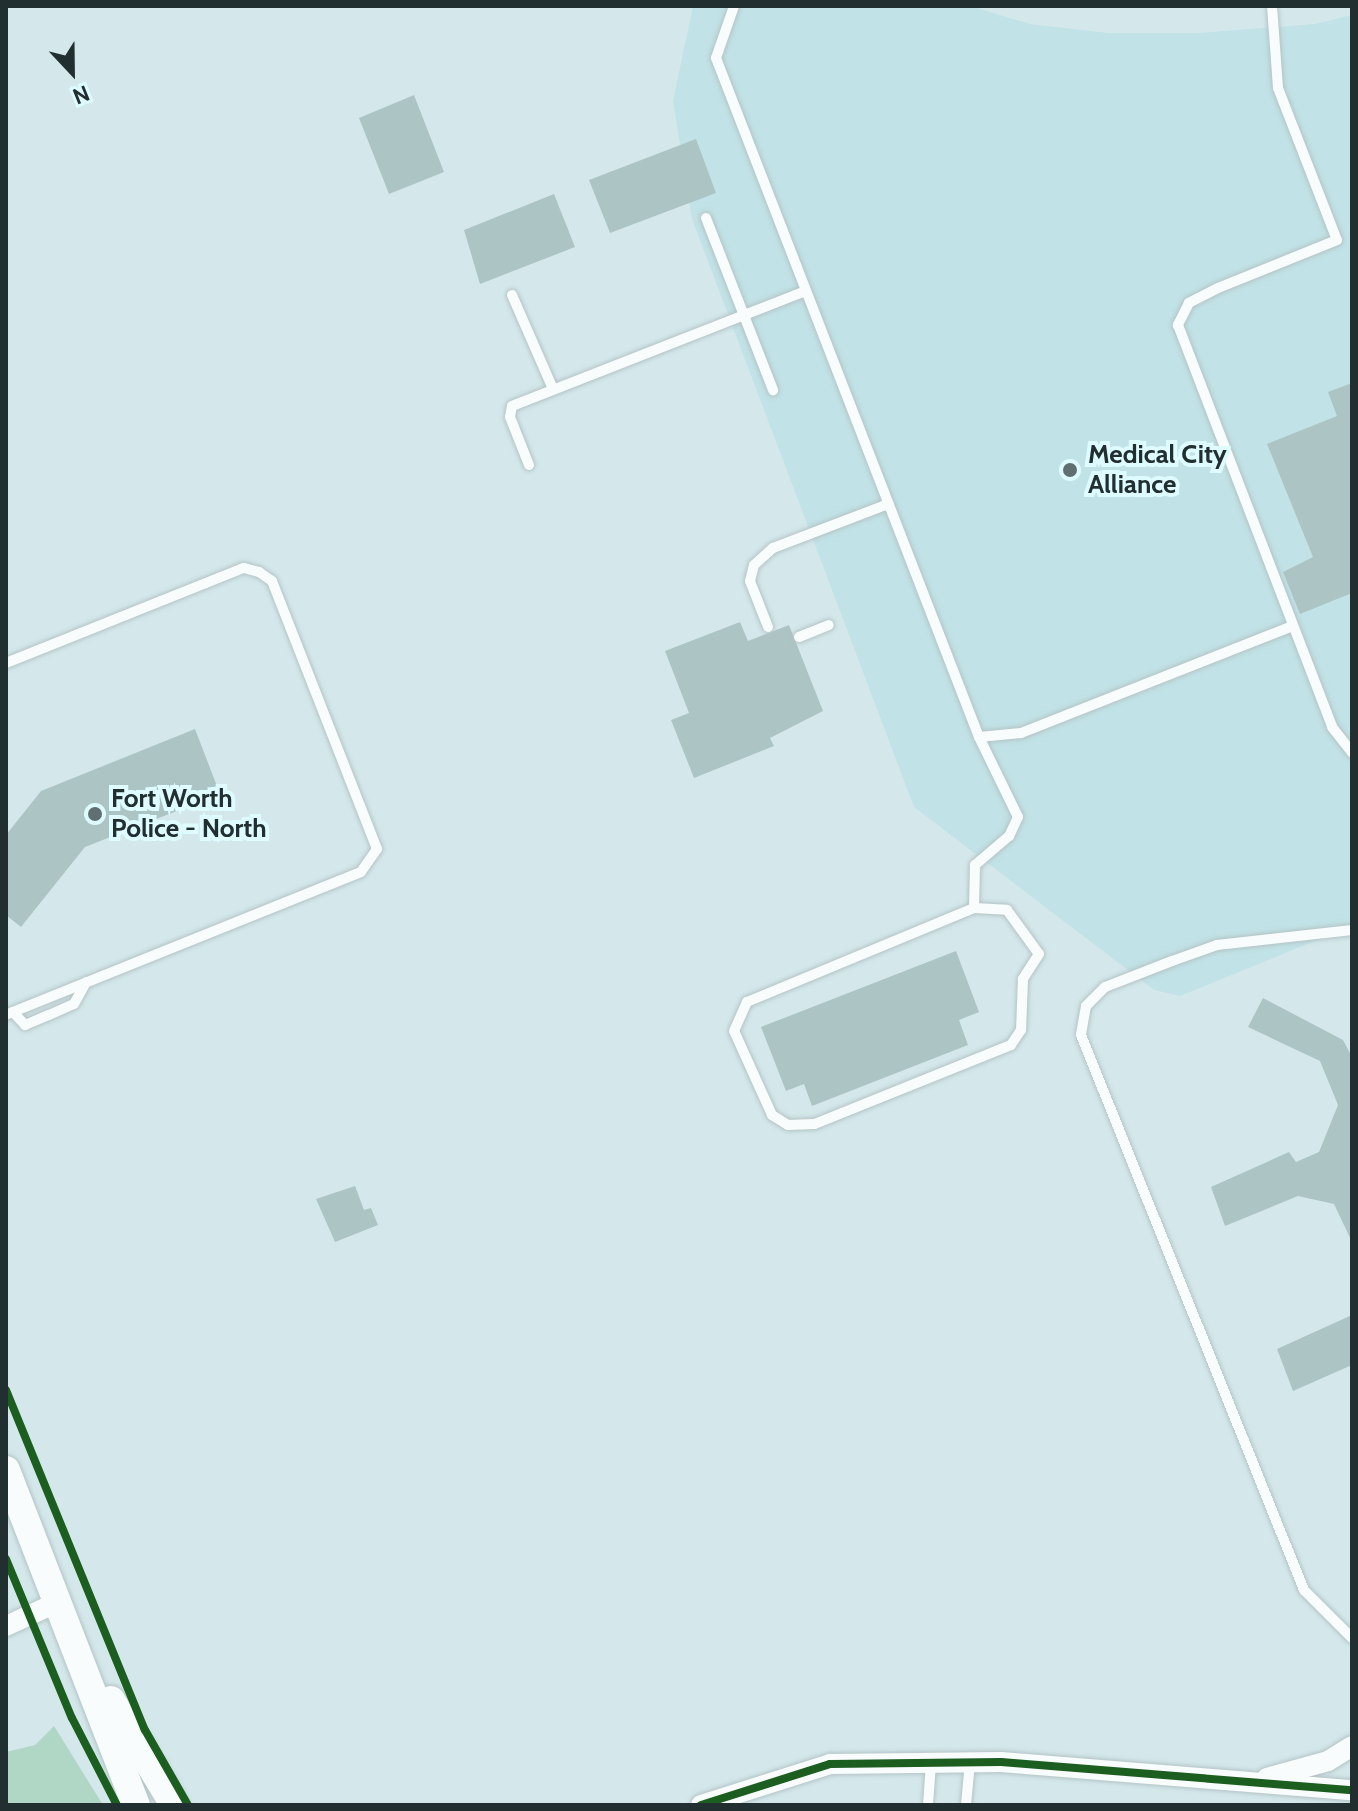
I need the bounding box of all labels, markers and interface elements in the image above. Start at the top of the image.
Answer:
north arrow [32,32,112,112]
text: N [69,79,93,110]
place label: Medical City Alliance [1088,439,1227,500]
marker: Medical City Alliance [1059,459,1081,481]
place label: Fort Worth Police - North [111,783,266,844]
marker: Fort Worth Police - North [86,805,104,823]

